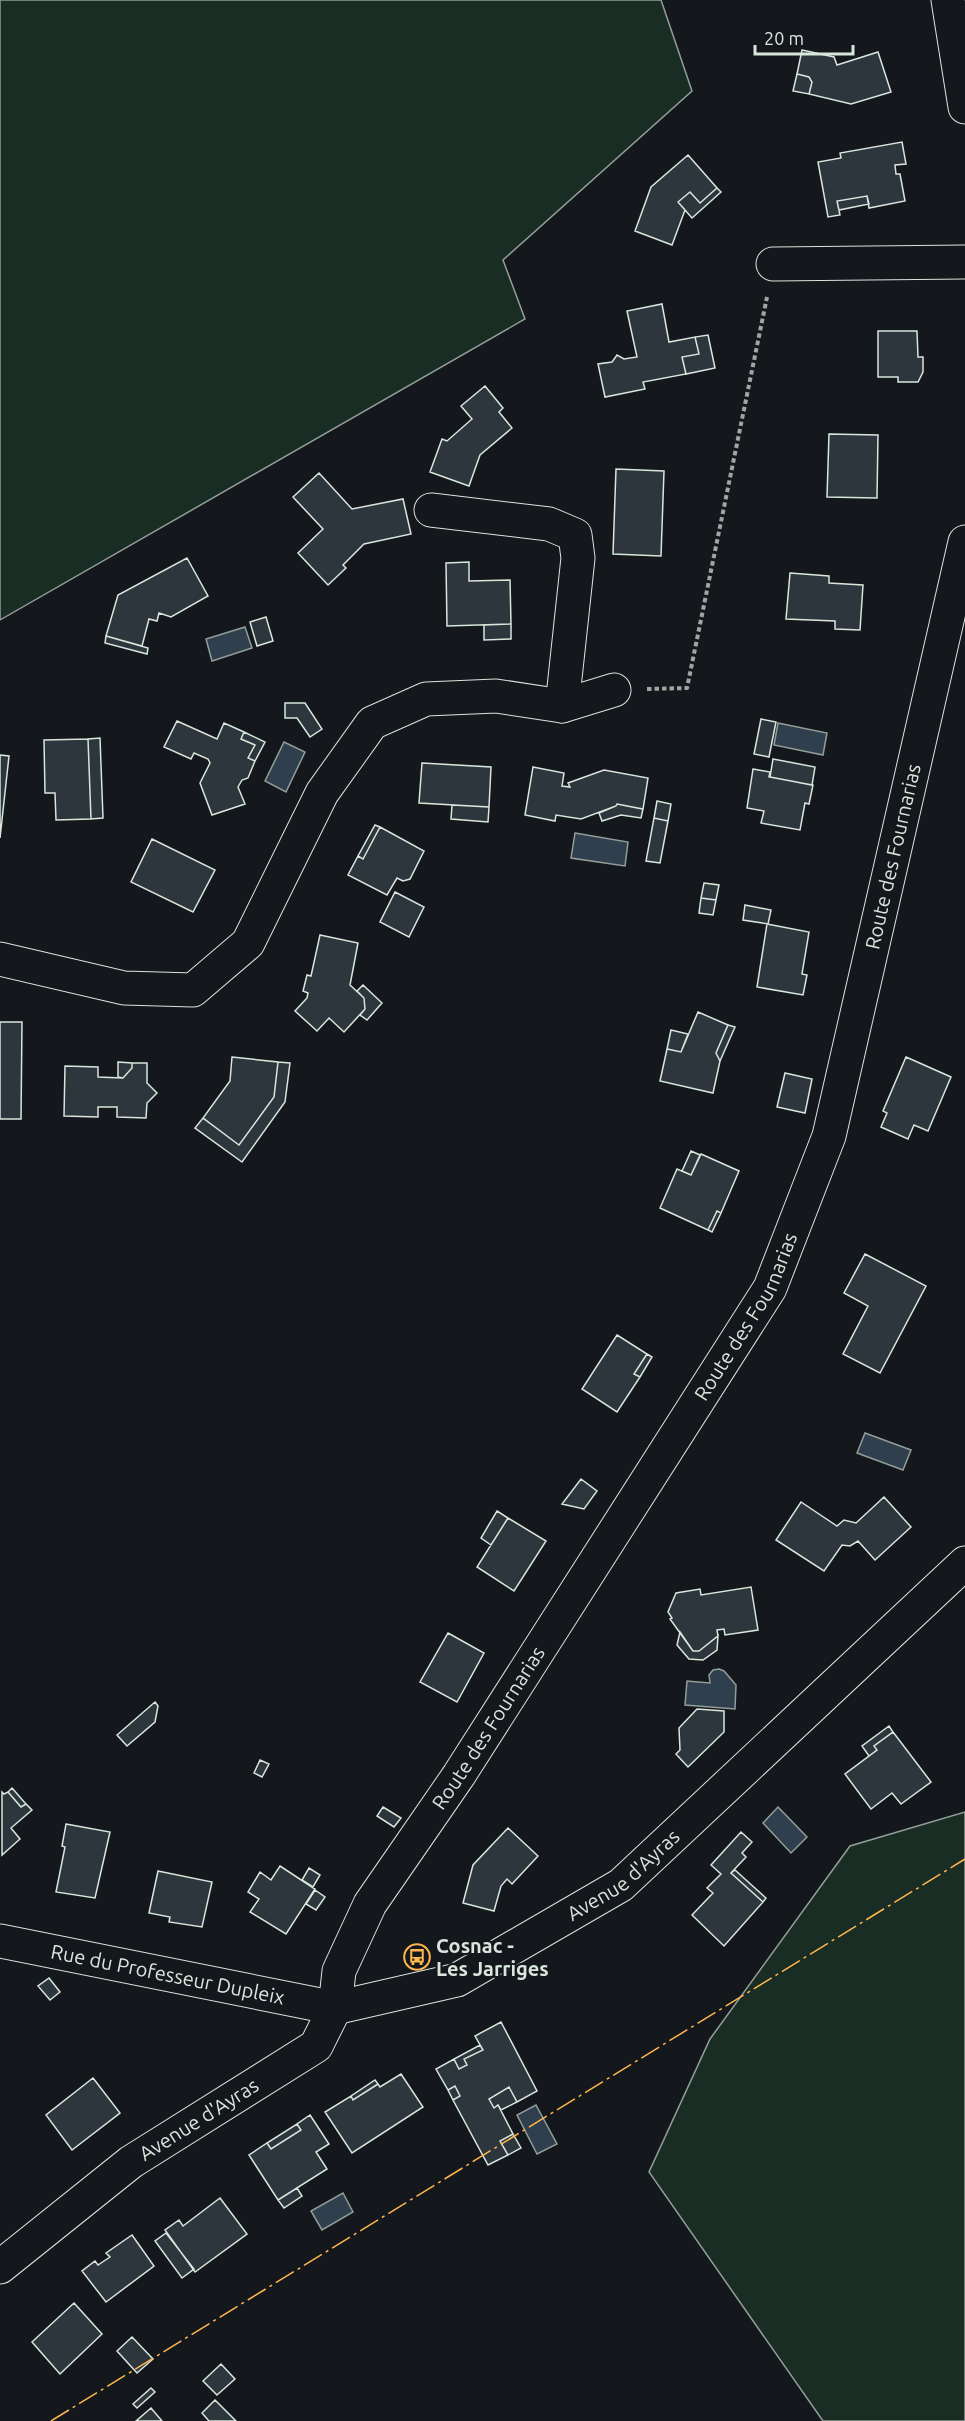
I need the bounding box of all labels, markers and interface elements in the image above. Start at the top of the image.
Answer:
scale bar [755,18,852,56]
text: 20 m [764,28,804,48]
street label: Route des Fournarias [860,762,925,951]
street label: Route des Fournarias [689,1229,801,1404]
street label: Route des Fournarias [427,1642,549,1814]
street label: Avenue d'Ayras [563,1824,684,1925]
place label: Cosnac - Les Jarriges [436,1934,549,1980]
street label: Rue du Professeur Dupleix [49,1939,287,2009]
bus stop icon: Cosnac - Les Jarriges [402,1942,432,1972]
street label: Avenue d'Ayras [135,2073,262,2165]

